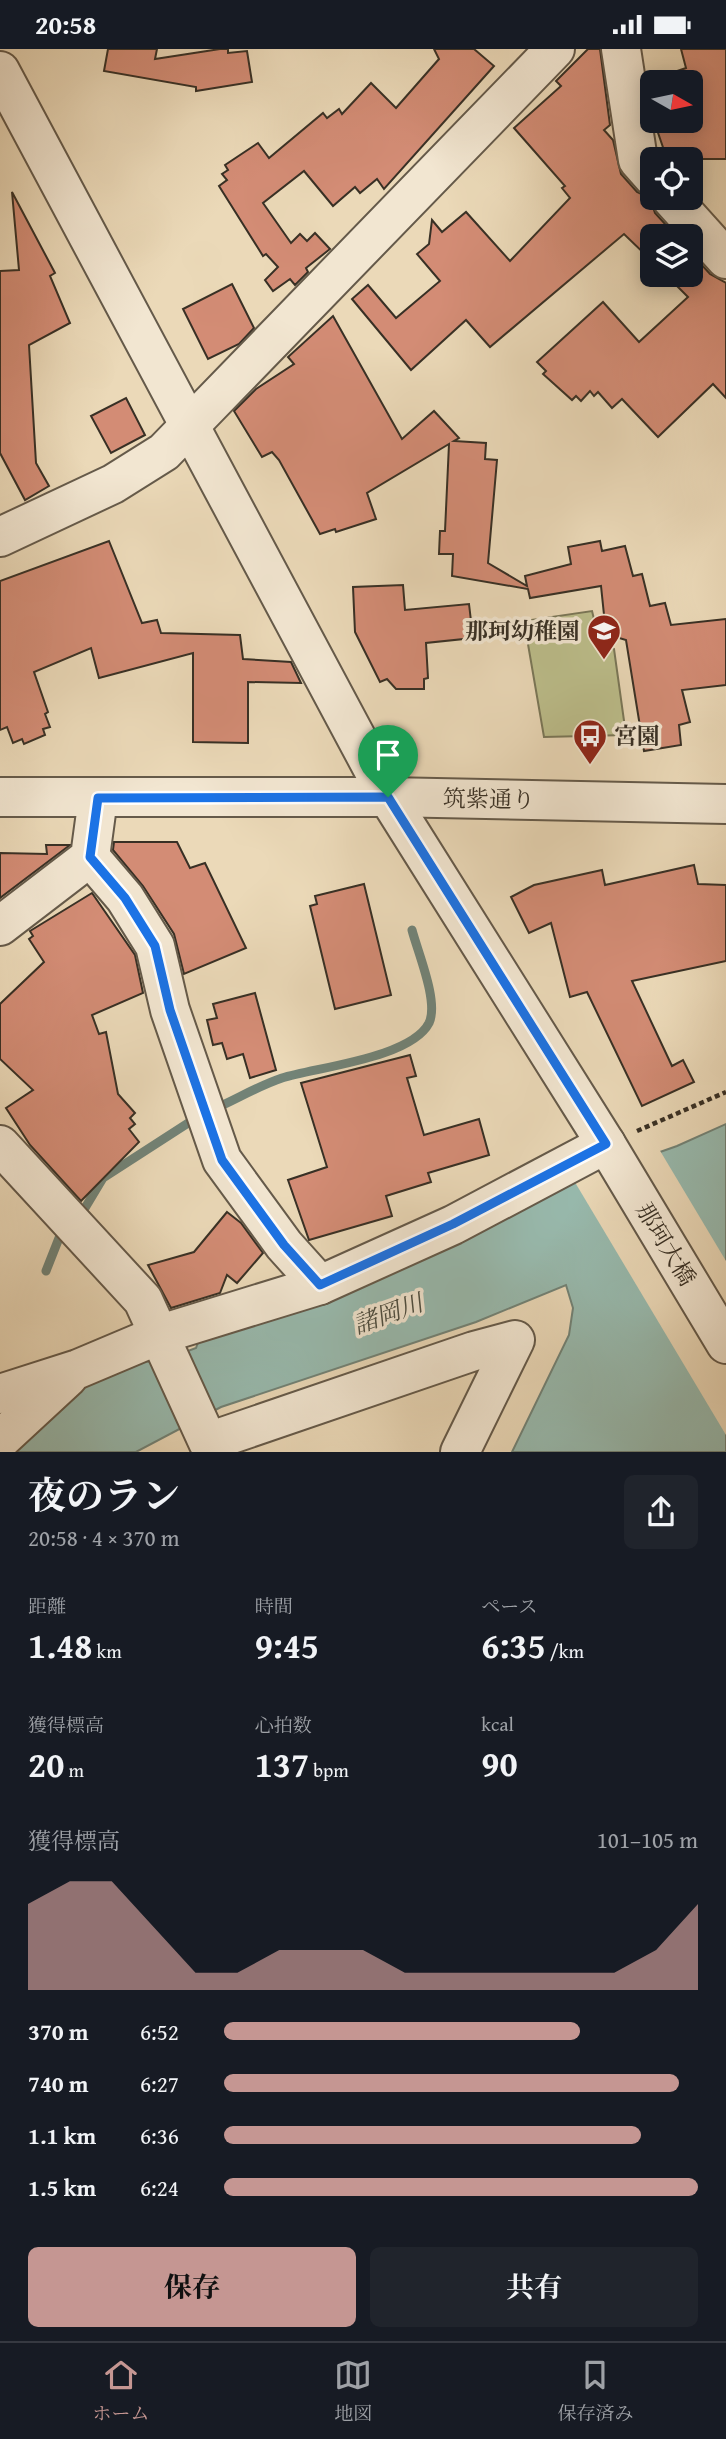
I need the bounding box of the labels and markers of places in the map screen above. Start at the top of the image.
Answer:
school or university icon: 那珂幼稚園 [585,612,623,661]
place label: 那珂幼稚園 [465,614,580,647]
bus stop icon: 宮園 [571,717,609,766]
place label: 宮園 [614,719,660,752]
pin [358,725,418,797]

